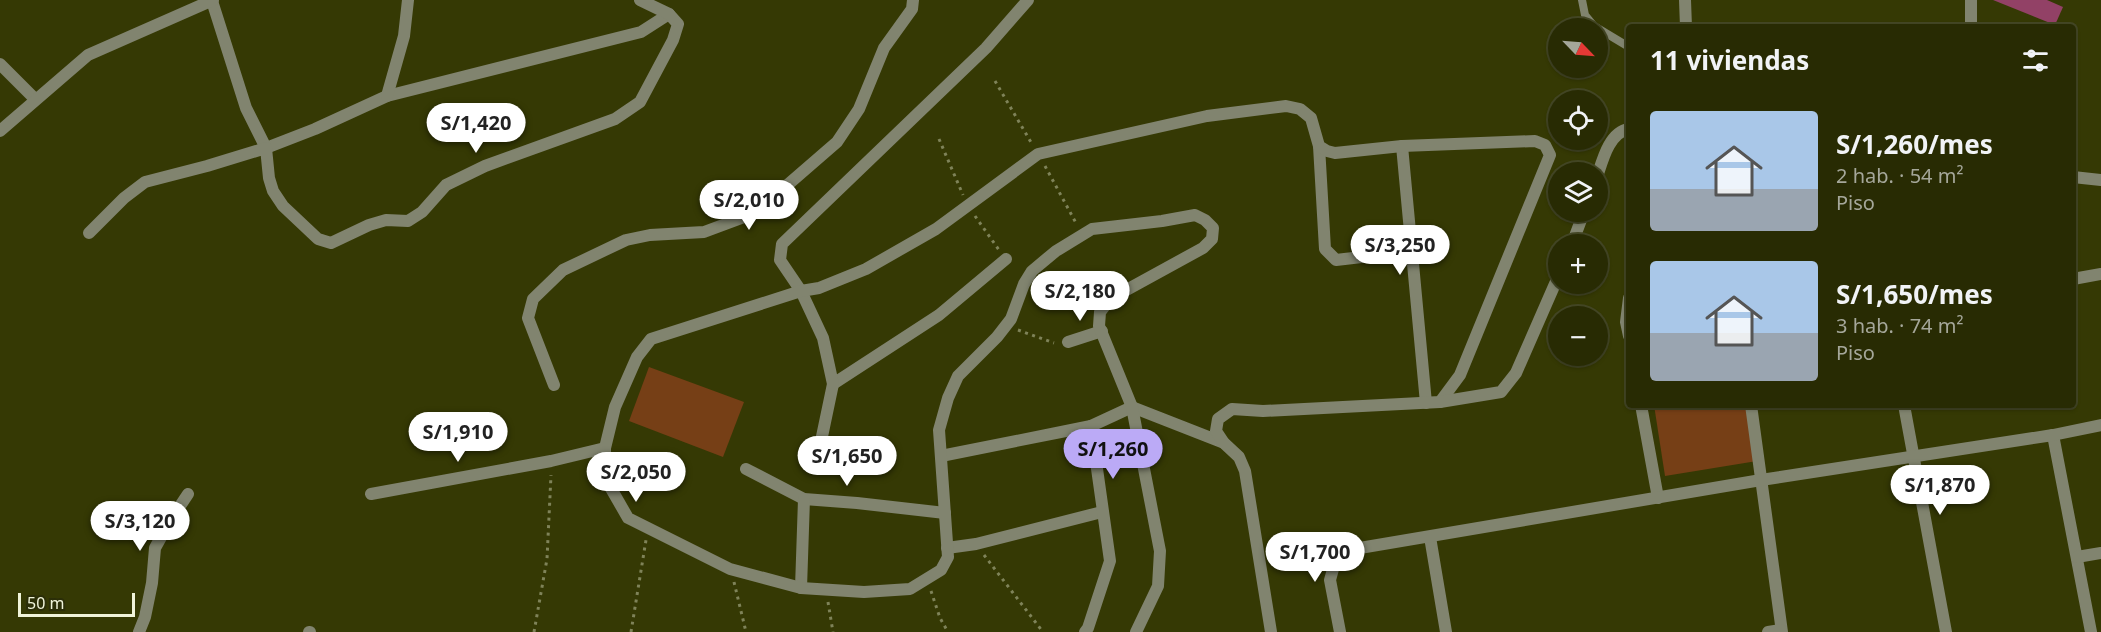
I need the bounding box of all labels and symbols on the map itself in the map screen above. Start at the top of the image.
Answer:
north arrow [1548,18,1608,78]
pin: S/1,420 [421,103,531,154]
pin: S/2,010 [694,180,804,231]
pin: S/3,250 [1345,225,1455,276]
pin: S/2,180 [1025,271,1135,322]
pin: S/1,910 [403,412,513,463]
pin: S/1,260 [1058,429,1168,480]
pin: S/1,650 [792,436,902,487]
pin: S/2,050 [581,452,691,503]
pin: S/1,870 [1885,465,1995,516]
pin: S/3,120 [85,501,195,552]
pin: S/1,700 [1260,532,1370,583]
scale bar [18,590,135,618]

